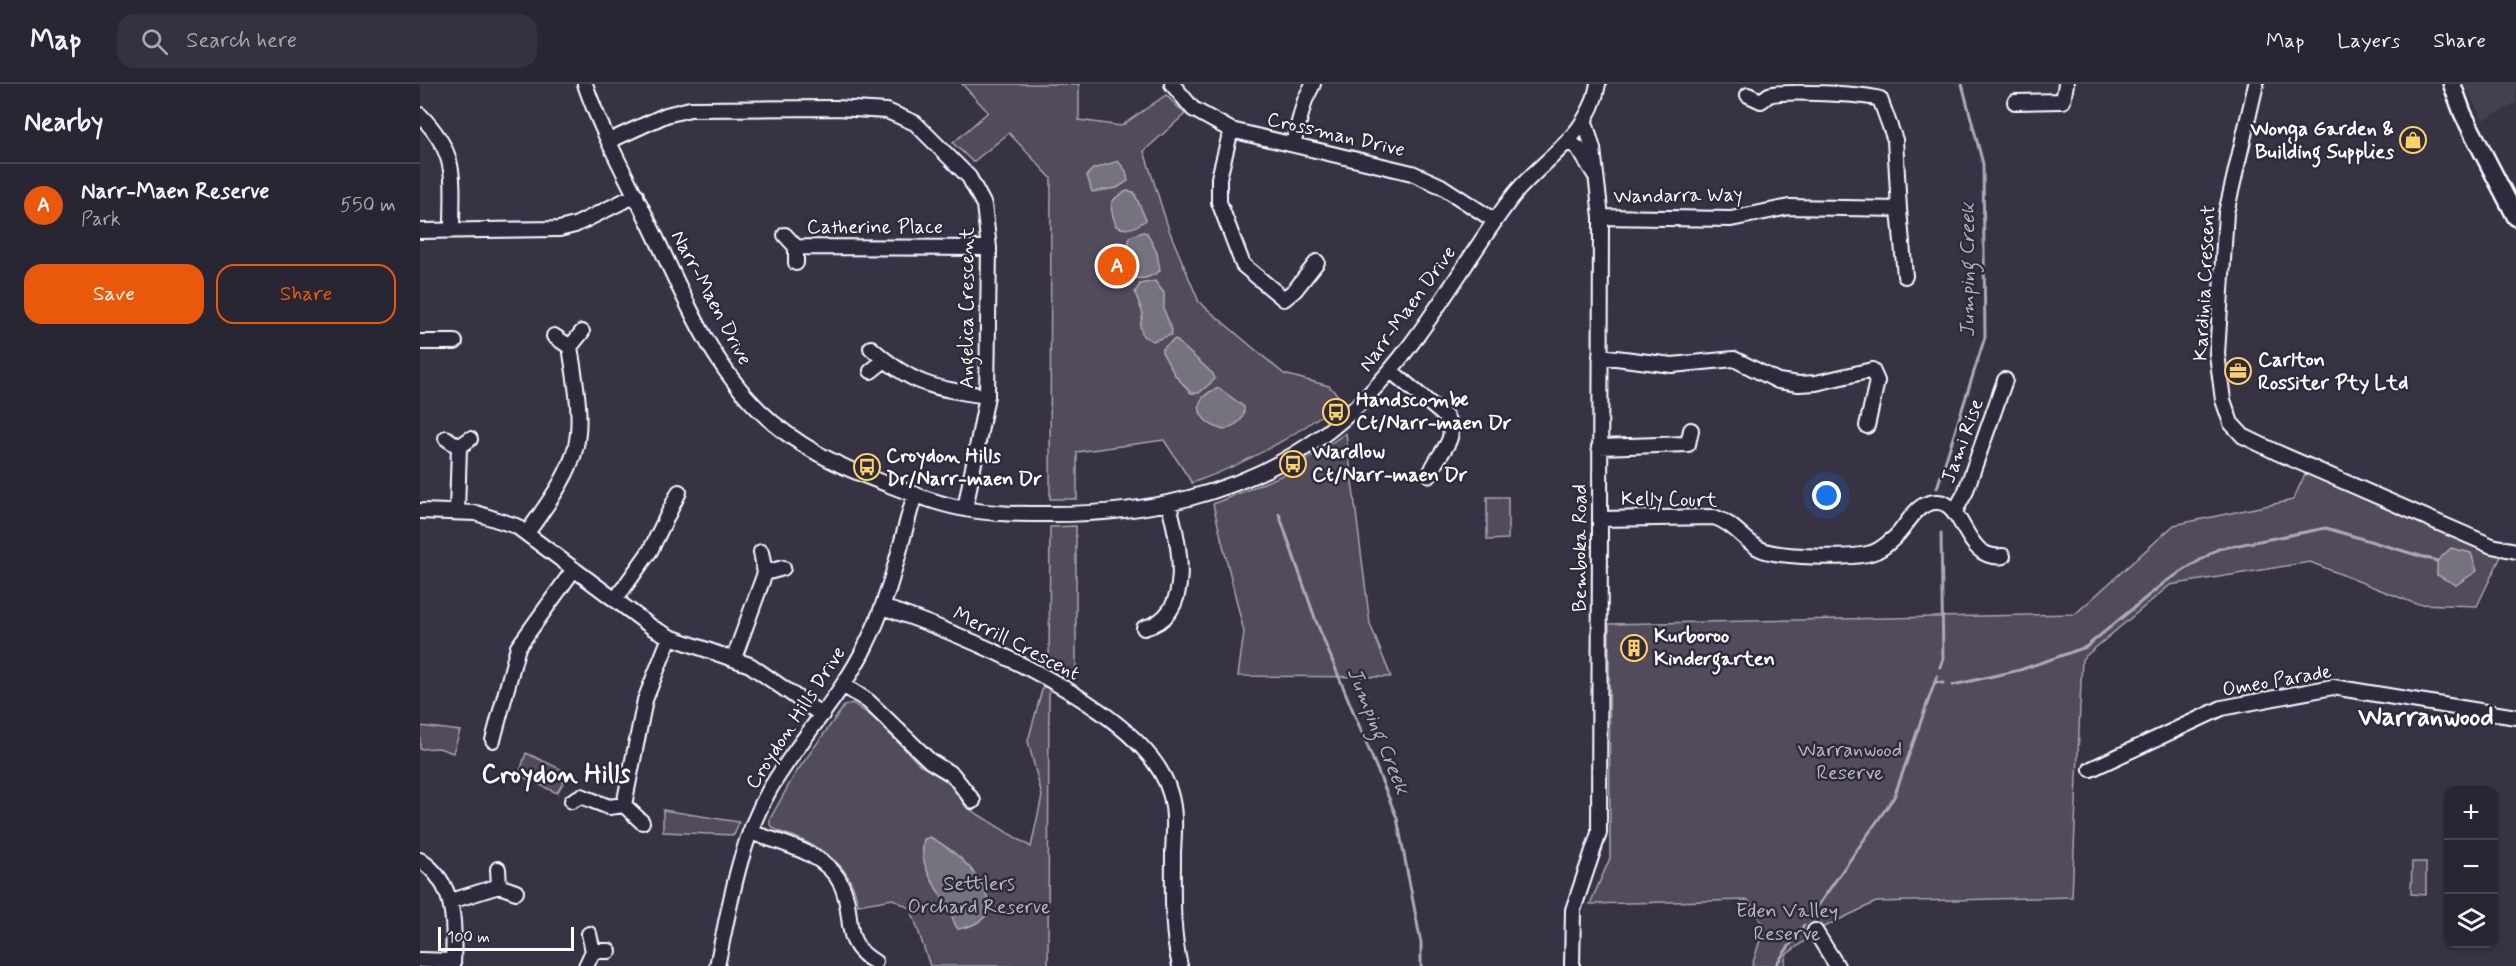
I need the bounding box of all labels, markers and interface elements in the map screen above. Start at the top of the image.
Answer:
search box [117,14,537,68]
text: Map [30,23,81,60]
icon: search [138,25,171,58]
text: Search here [186,27,297,55]
text: Map [2266,27,2304,55]
text: Layers [2337,27,2400,55]
text: Share [2433,27,2486,55]
text: Nearby [24,106,103,140]
street label: Crossman Drive [1264,106,1408,164]
place label: Wonga Garden & Building Supplies [2249,116,2395,168]
shop icon: Wonga Garden & Building Supplies [2398,125,2428,155]
text: Narr-Maen Reserve [81,178,269,206]
street label: Wandarra Way [1613,181,1743,211]
text: A [37,192,50,219]
text: 550 m [340,192,396,219]
water label: Jumping Creek [1954,202,1984,337]
street label: Kardinia Crescent [2187,204,2223,362]
text: Park [81,206,121,233]
street label: Catherine Place [807,214,943,241]
street label: Narr-Maen Drive [664,226,758,370]
street label: Angelica Crescent [954,227,983,389]
street label: Narr-Maen Drive [1353,241,1463,377]
pin: A [1098,244,1136,288]
button: Save [24,264,204,324]
button: Share [216,264,396,324]
place label: Carlton Rossiter Pty Ltd [2258,347,2408,397]
office icon: Carlton Rossiter Pty Ltd [2223,356,2253,386]
place label: Handscombe Ct/Narr-maen Dr [1356,387,1512,437]
street label: Jami Rise [1935,395,1991,487]
bus stop icon: Handscombe Ct/Narr-maen Dr [1321,397,1351,427]
place label: Wardlow Ct/Narr-maen Dr [1311,439,1468,489]
place label: Croydon Hills Dr/Narr-maen Dr [886,443,1042,493]
bus stop icon: Wardlow Ct/Narr-maen Dr [1278,449,1308,479]
bus stop icon: Croydon Hills Dr/Narr-maen Dr [852,452,882,482]
your location [1812,481,1841,510]
street label: Bemboka Road [1567,484,1594,612]
street label: Kelly Court [1621,486,1718,514]
street label: Merrill Crescent [948,600,1084,688]
place label: Kurboroo Kindergarten [1654,623,1775,675]
building icon: Kurboroo Kindergarten [1619,633,1649,663]
street label: Croydon Hills Drive [740,641,852,795]
street label: Omeo Parade [2220,658,2334,704]
water label: Jumping Creek [1338,663,1417,800]
district label: Warranwood [2357,701,2494,735]
park label: Warranwood Reserve [1798,737,1902,787]
district label: Croydon Hills [481,758,631,792]
map controls [2444,786,2498,948]
button: + [2444,786,2498,840]
button: − [2444,840,2498,894]
park label: Settlers Orchard Reserve [907,871,1051,921]
button: layers [2444,894,2498,948]
park label: Eden Valley Reserve [1736,898,1838,948]
scale bar [438,924,574,952]
text: 100 m [447,927,490,948]

